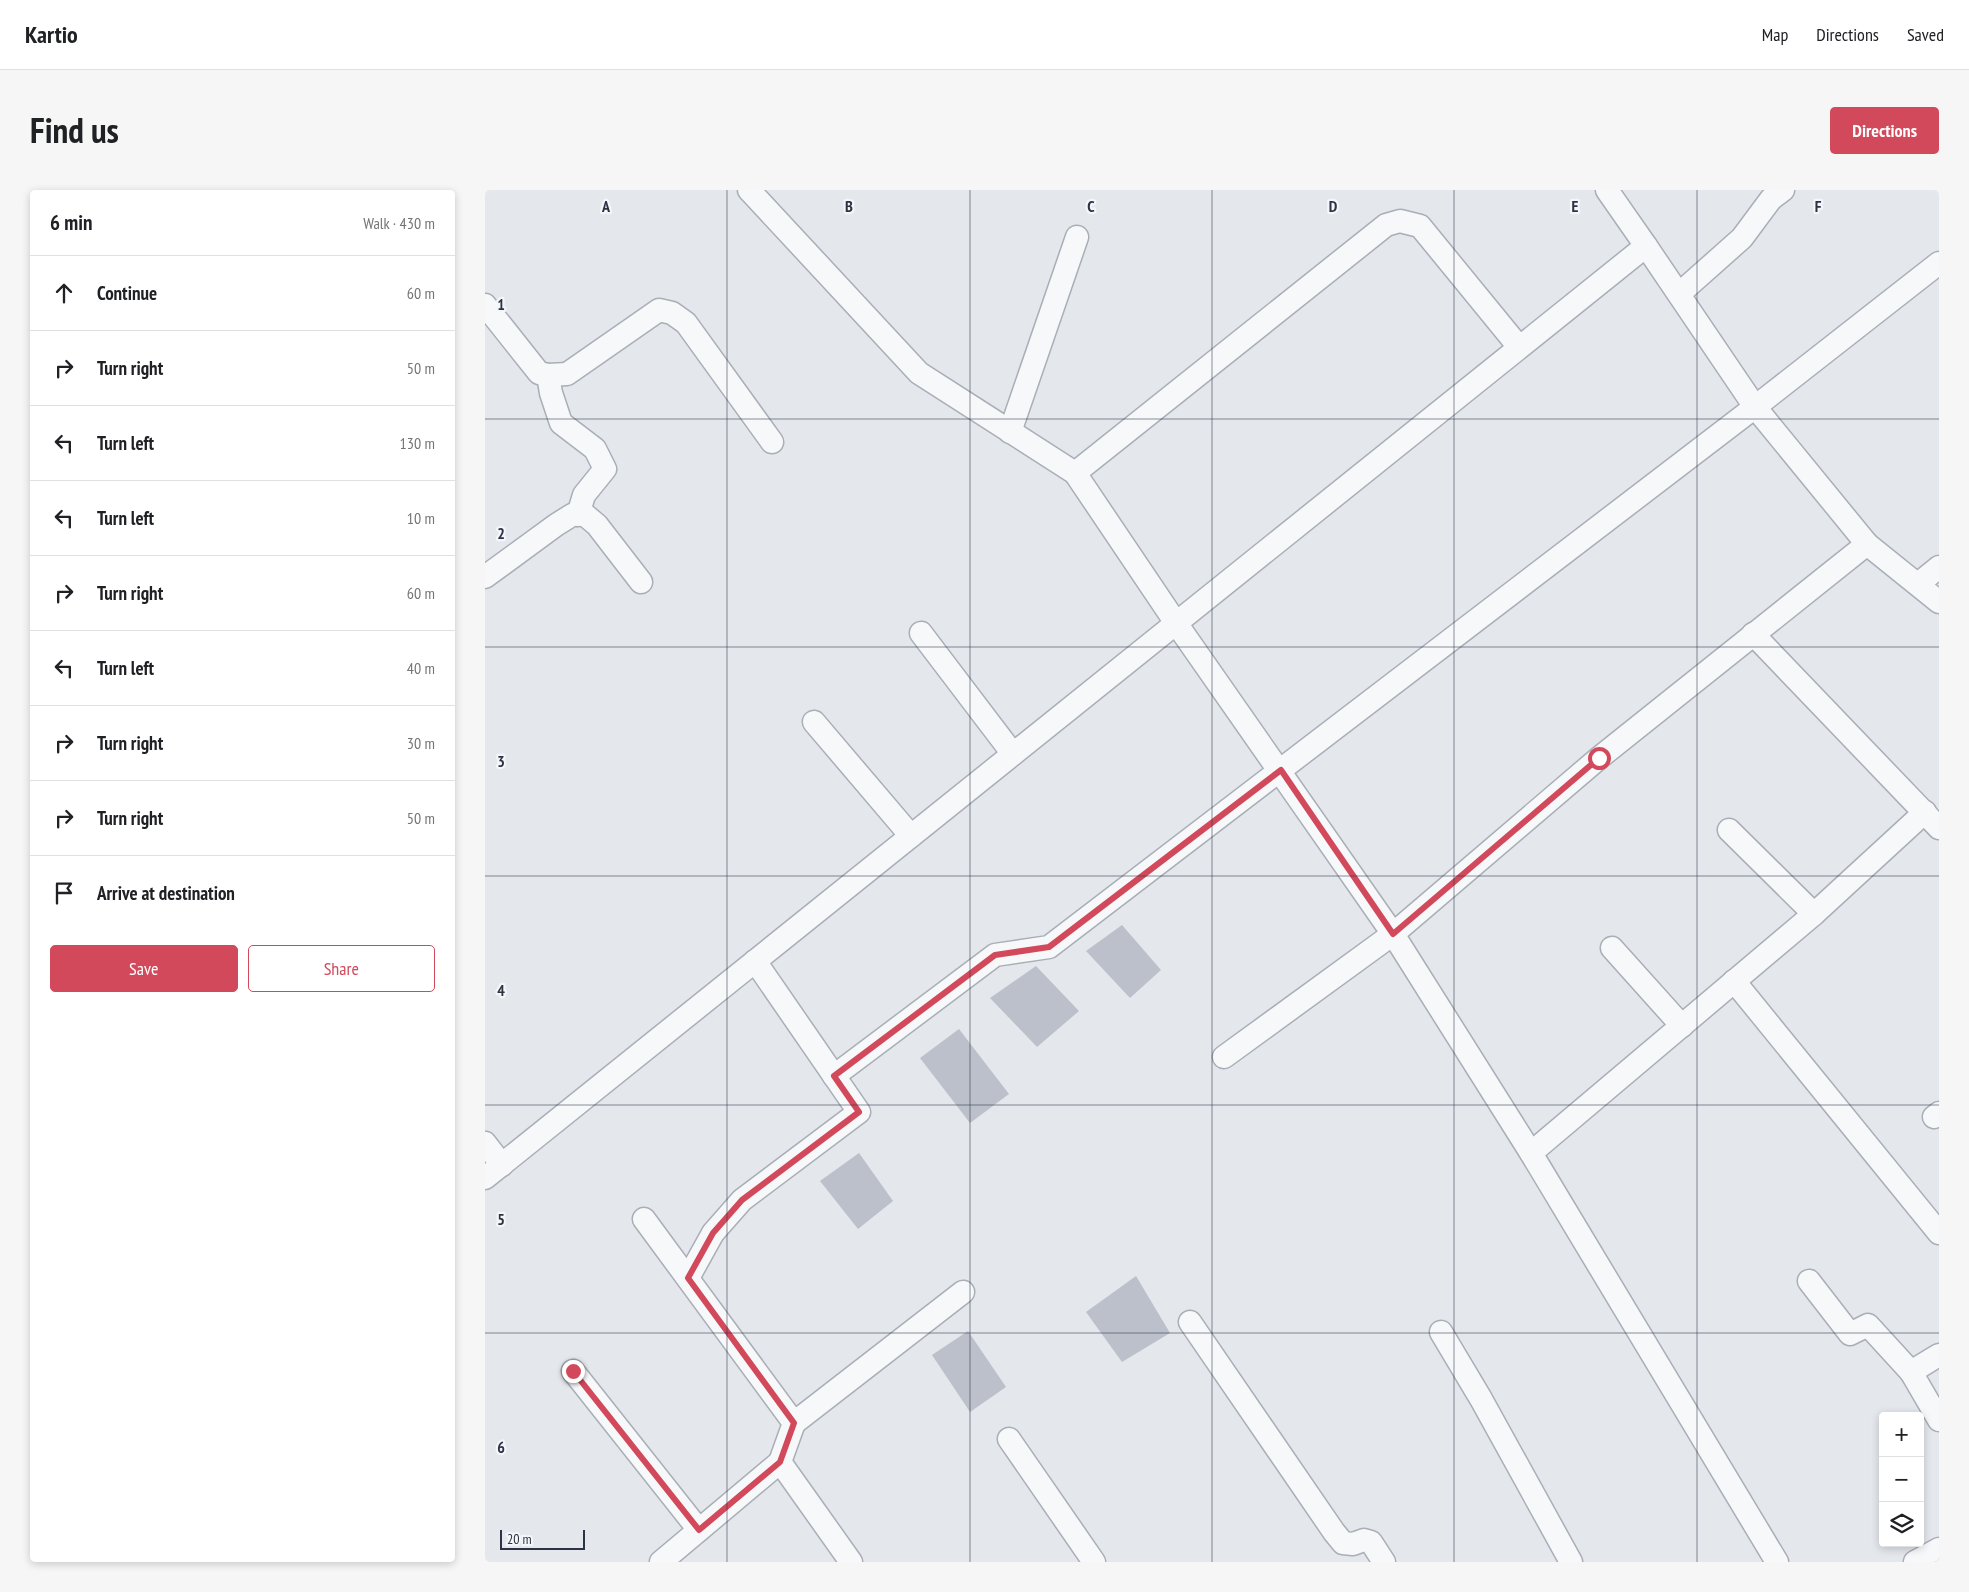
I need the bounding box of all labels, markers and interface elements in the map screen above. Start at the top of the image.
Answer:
text: Kartio [25,19,78,50]
text: Map [1762,23,1788,46]
text: Directions [1816,23,1879,46]
text: Saved [1907,23,1944,46]
text: Find us [30,107,119,153]
button: Directions [1830,107,1939,154]
text: A [601,196,611,216]
text: B [845,196,853,216]
text: C [1087,196,1095,216]
text: D [1329,196,1338,216]
text: E [1572,196,1579,216]
text: F [1815,196,1822,216]
text: 6 min [50,209,92,236]
text: Walk · 430 m [363,213,435,233]
icon: ahead [50,279,78,307]
text: Continue [97,281,157,305]
text: 60 m [407,283,435,303]
text: 1 [497,294,505,314]
icon: right [50,354,78,382]
text: Turn right [97,356,163,380]
text: 50 m [407,358,435,378]
icon: left [50,429,78,457]
text: Turn left [97,431,154,455]
text: 130 m [400,433,435,453]
icon: left [50,504,78,532]
text: Turn left [97,506,154,530]
text: 10 m [407,508,435,528]
text: 2 [497,523,505,543]
icon: right [50,579,78,607]
text: Turn right [97,581,163,605]
text: 60 m [407,583,435,603]
icon: left [50,654,78,682]
text: Turn left [97,656,154,680]
text: 40 m [407,658,435,678]
icon: right [50,729,78,757]
text: Turn right [97,731,163,755]
text: 30 m [407,733,435,753]
route start [1588,747,1611,770]
text: 3 [497,751,505,771]
icon: right [50,804,78,832]
text: Turn right [97,806,163,830]
text: 50 m [407,808,435,828]
icon: arrive [50,879,78,907]
text: Arrive at destination [97,881,235,905]
button: Save [50,945,238,992]
button: Share [248,945,435,992]
text: 4 [497,980,505,1000]
text: 5 [497,1209,505,1229]
route end [562,1360,585,1383]
map controls [1879,1412,1924,1547]
button: + [1879,1412,1924,1457]
text: 6 [497,1437,505,1457]
button: − [1879,1457,1924,1502]
button: layers [1879,1502,1924,1547]
scale bar [500,1527,585,1550]
text: 20 m [507,1530,532,1548]

